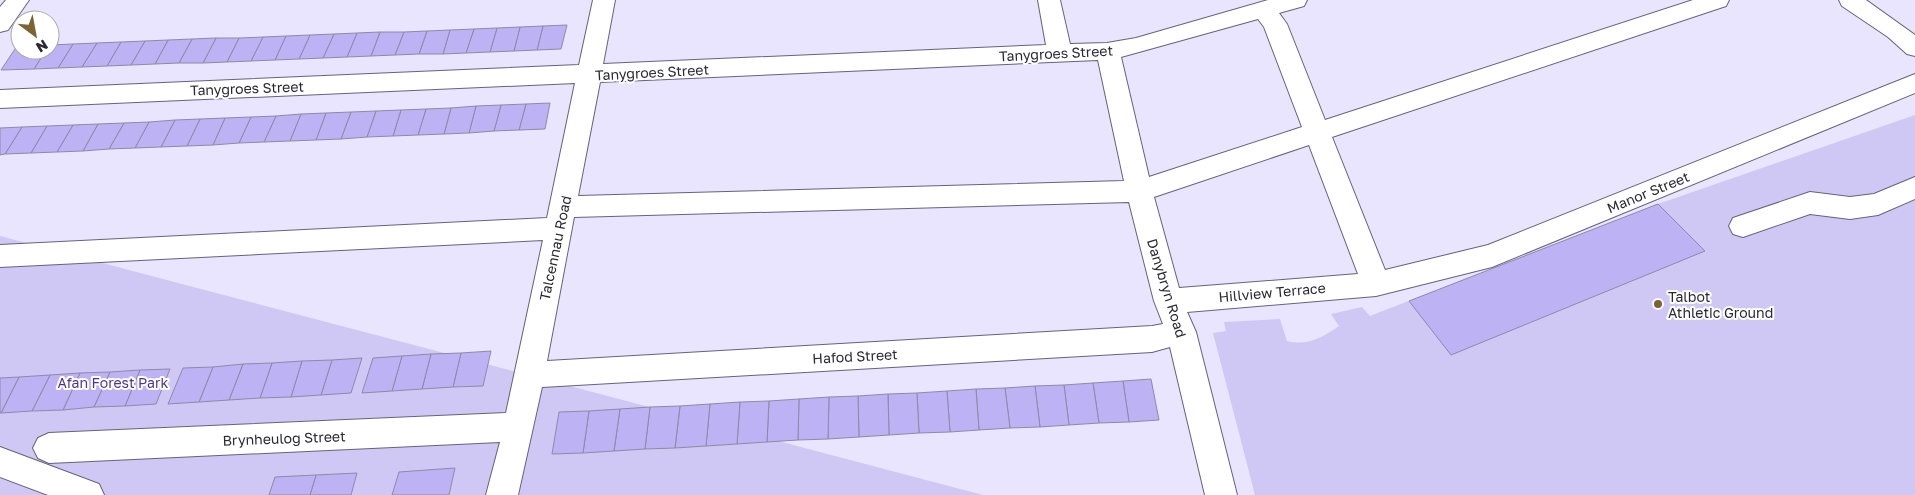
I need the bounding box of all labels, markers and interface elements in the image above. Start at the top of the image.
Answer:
north arrow [10,10,60,60]
text: N [33,36,51,56]
street label: Tanygroes Street [999,42,1113,64]
street label: Tanygroes Street [595,61,709,83]
street label: Tanygroes Street [190,78,304,98]
street label: Manor Street [1604,168,1692,216]
street label: Talcennau Road [536,194,574,302]
street label: Danybryn Road [1144,236,1190,340]
street label: Hillview Terrace [1218,279,1326,305]
place label: Talbot Athletic Ground [1668,288,1773,321]
marker: Talbot Athletic Ground [1652,298,1664,310]
street label: Hafod Street [812,345,898,367]
park label: Afan Forest Park [58,374,168,391]
street label: Brynheulog Street [222,427,346,449]

